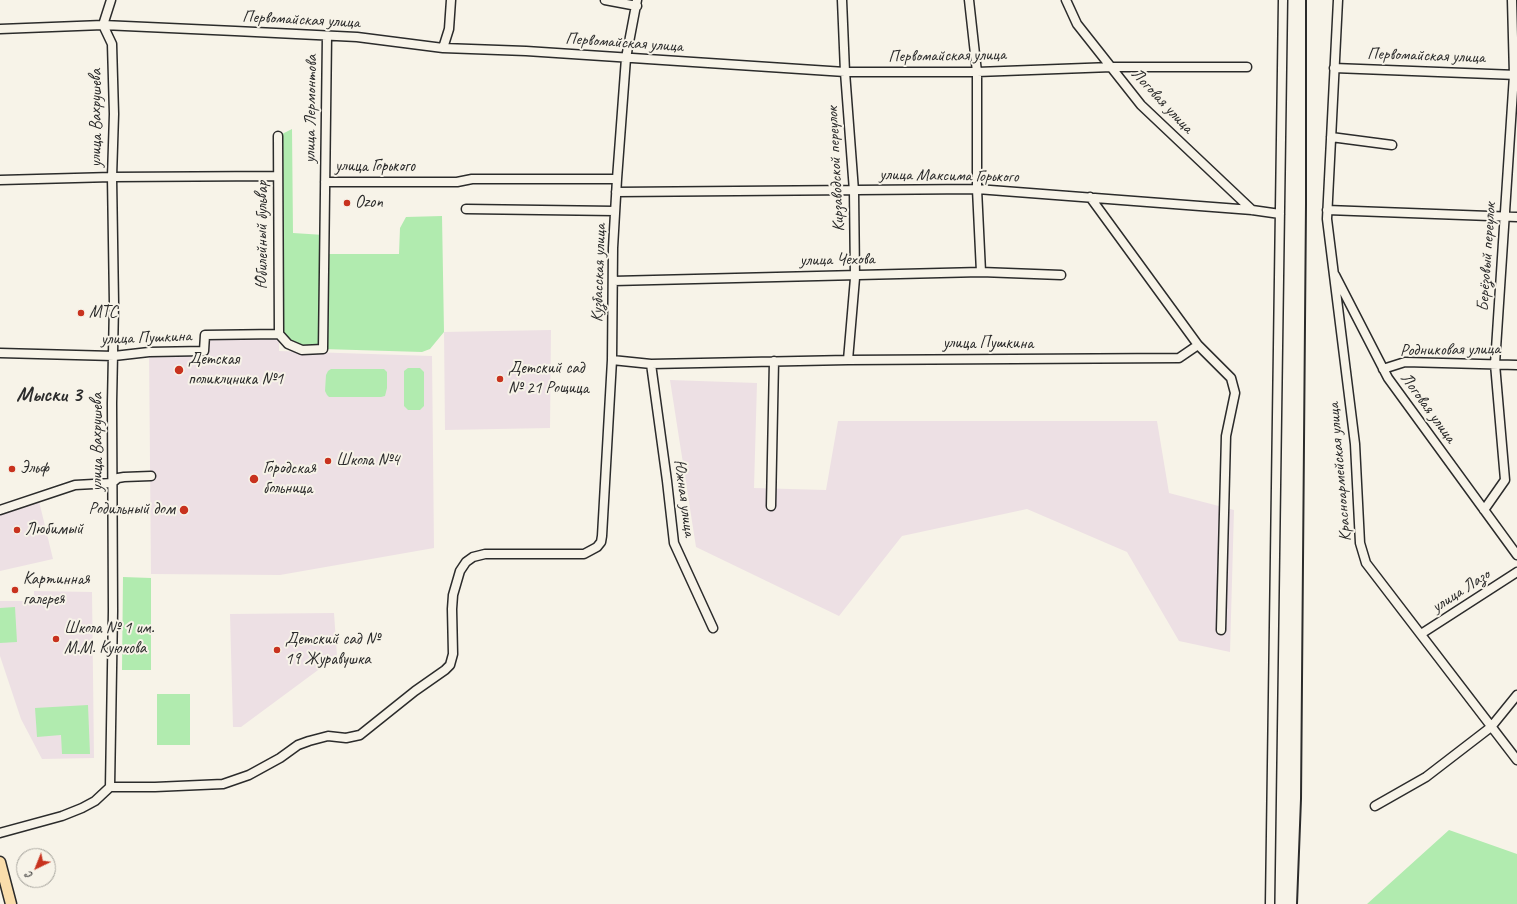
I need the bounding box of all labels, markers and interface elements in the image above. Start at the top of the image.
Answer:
street label: Первомайская улица [242,7,360,33]
street label: Первомайская улица [565,29,683,57]
street label: Первомайская улица [1367,44,1485,68]
street label: Первомайская улица [888,45,1006,67]
street label: улица Лермонтова [300,55,322,163]
street label: Логовая улица [1127,64,1197,138]
street label: улица Вахрушева [87,69,107,167]
street label: Кирзаводской переулок [823,106,849,232]
street label: улица Горького [335,157,415,177]
street label: улица Максима Горького [879,165,1019,187]
street label: Юбилейный бульвар [253,181,273,289]
place label: Ozon [355,193,383,213]
marker: Ozon [342,198,352,208]
street label: Берёзовый переулок [1473,202,1501,312]
street label: Кузбасская улица [587,224,611,322]
street label: улица Чехова [799,249,875,271]
place label: МТС [89,303,117,323]
marker: МТС [76,308,86,318]
street label: улица Пушкина [100,326,192,350]
street label: улица Пушкина [943,334,1033,354]
street label: Родниковая улица [1400,339,1500,361]
place label: Детская поликлиника №1 [188,350,283,390]
place label: Детский сад № 21 Рощица [508,359,589,399]
marker: Детская поликлиника №1 [173,364,185,376]
street label: Логовая улица [1396,369,1460,447]
marker: Детский сад № 21 Рощица [495,374,505,384]
district label: Мыски 3 [16,382,82,408]
street label: улица Вахрушева [88,393,108,491]
street label: Красноармейская улица [1324,402,1356,542]
place label: Школа №4 [336,451,399,471]
marker: Школа №4 [323,456,333,466]
street label: Южная улица [668,458,700,538]
place label: Эльф [20,459,49,479]
place label: Городская больница [263,459,316,499]
marker: Эльф [7,464,17,474]
marker: Городская больница [248,473,260,485]
place label: Родильный дом [88,500,175,520]
marker: Родильный дом [178,504,190,516]
place label: Любимый [25,520,83,540]
marker: Любимый [12,525,22,535]
street label: улица Лазо [1428,565,1494,617]
place label: Картинная галерея [23,570,90,610]
marker: Картинная галерея [10,585,20,595]
place label: Школа № 1 им. М.М. Куюкова [64,619,154,659]
place label: Детский сад № 19 Журавушка [285,630,379,670]
marker: Школа № 1 им. М.М. Куюкова [51,634,61,644]
marker: Детский сад № 19 Журавушка [272,645,282,655]
north arrow [16,848,56,888]
text: С [22,869,35,883]

